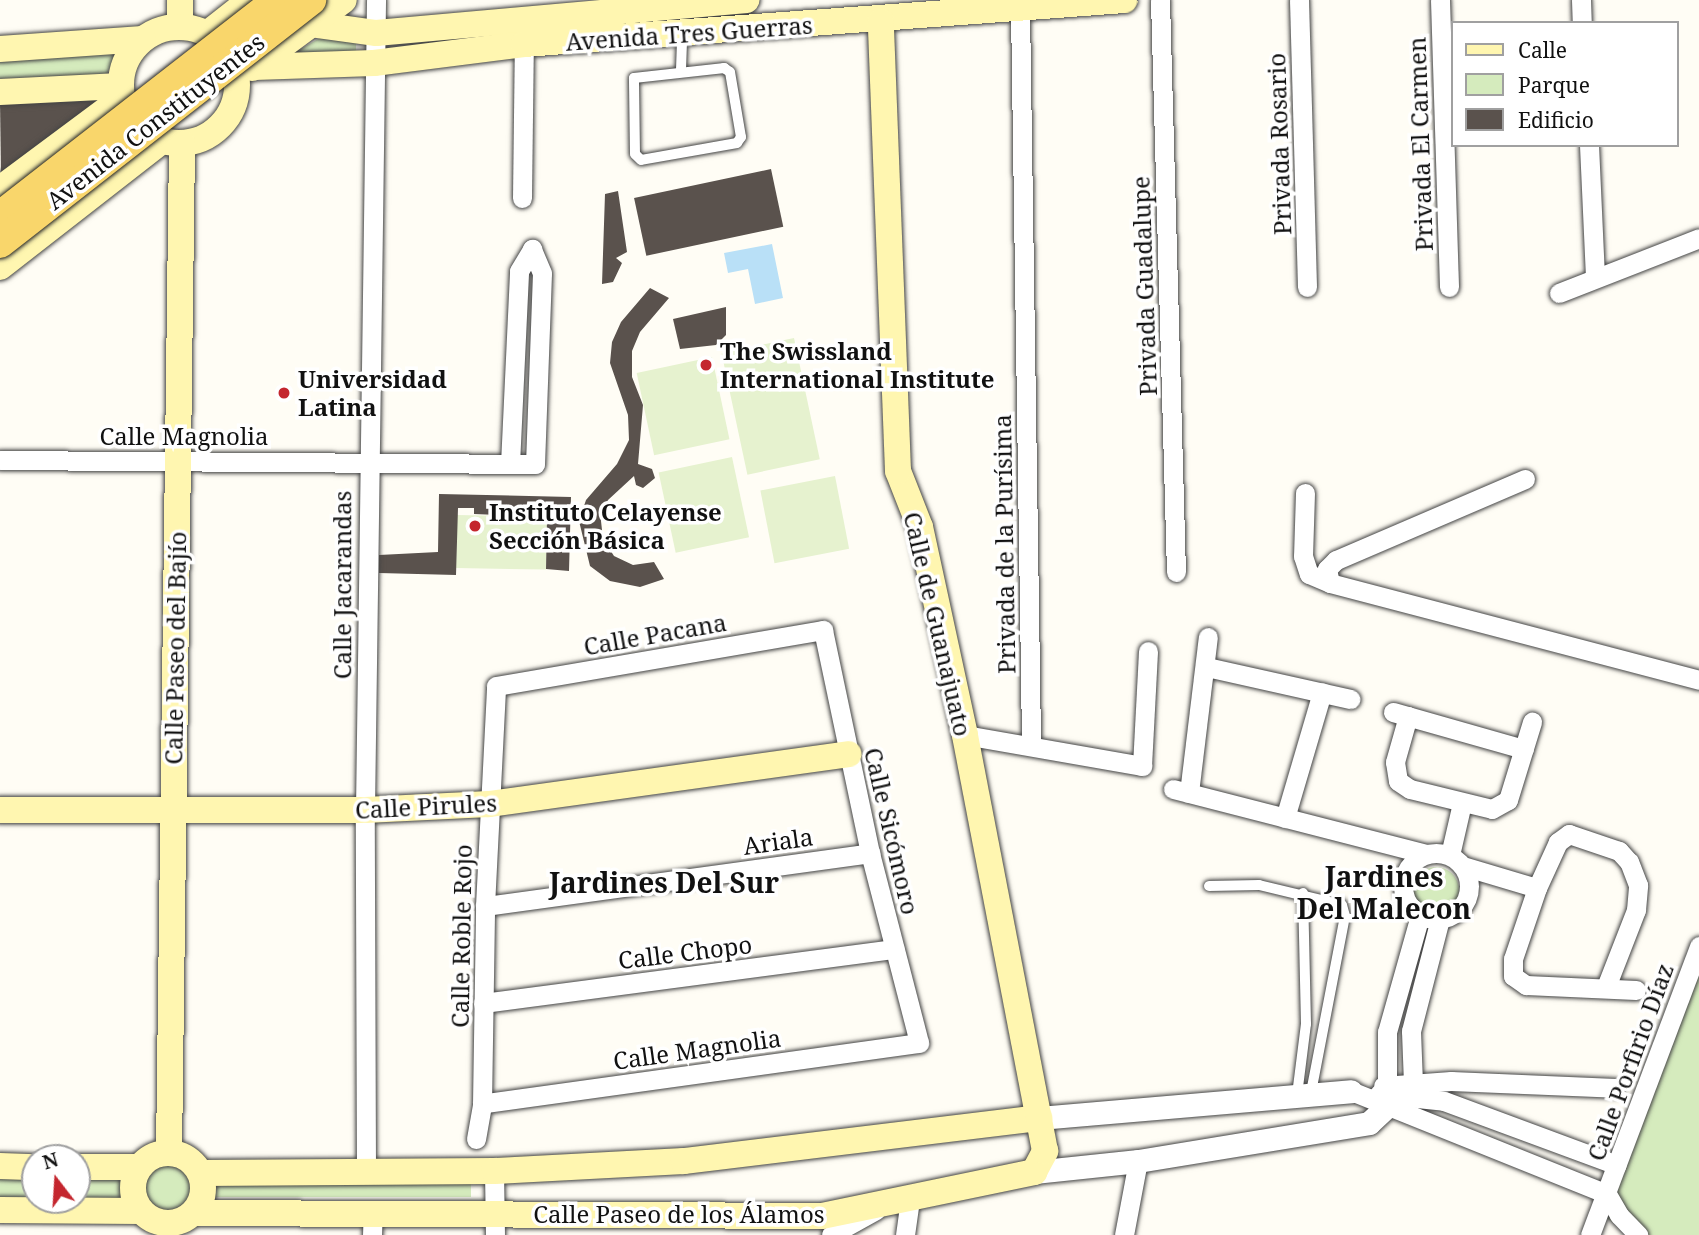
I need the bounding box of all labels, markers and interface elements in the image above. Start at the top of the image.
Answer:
street label: Avenida Tres Guerras [565,10,813,56]
legend [1450,21,1678,147]
street label: Avenida Constituyentes [40,27,270,215]
street label: Privada El Carmen [1402,36,1438,252]
text: Calle [1518,36,1567,64]
street label: Privada Rosario [1261,52,1297,236]
text: Parque [1518,71,1590,99]
text: Edificio [1518,106,1594,134]
street label: Privada Guadalupe [1126,176,1162,396]
place label: The Swissland International Institute [720,337,995,393]
marker: The Swissland International Institute [698,357,714,373]
place label: Universidad Latina [298,365,447,421]
marker: Universidad Latina [276,385,292,401]
street label: Privada de la Purísima [987,414,1021,674]
street label: Calle Magnolia [99,422,269,450]
street label: Calle Jacarandas [328,491,356,679]
place label: Instituto Celayense Sección Básica [489,498,722,554]
street label: Calle de Guanajuato [898,509,978,739]
marker: Instituto Celayense Sección Básica [467,518,483,534]
street label: Calle Paseo del Bajío [159,531,191,765]
street label: Calle Pacana [581,607,729,661]
street label: Calle Sicómoro [859,745,925,917]
street label: Calle Pirules [354,788,498,824]
street label: Ariala [741,822,815,860]
street label: Calle Roble Rojo [445,844,477,1028]
district label: Jardines Del Malecon [1297,859,1471,925]
district label: Jardines Del Sur [549,865,779,899]
street label: Calle Chopo [616,930,754,974]
street label: Calle Porfirio Díaz [1581,959,1679,1165]
street label: Calle Magnolia [611,1023,783,1075]
north arrow [21,1144,91,1214]
text: N [39,1146,61,1175]
street label: Calle Paseo de los Álamos [533,1200,825,1228]

